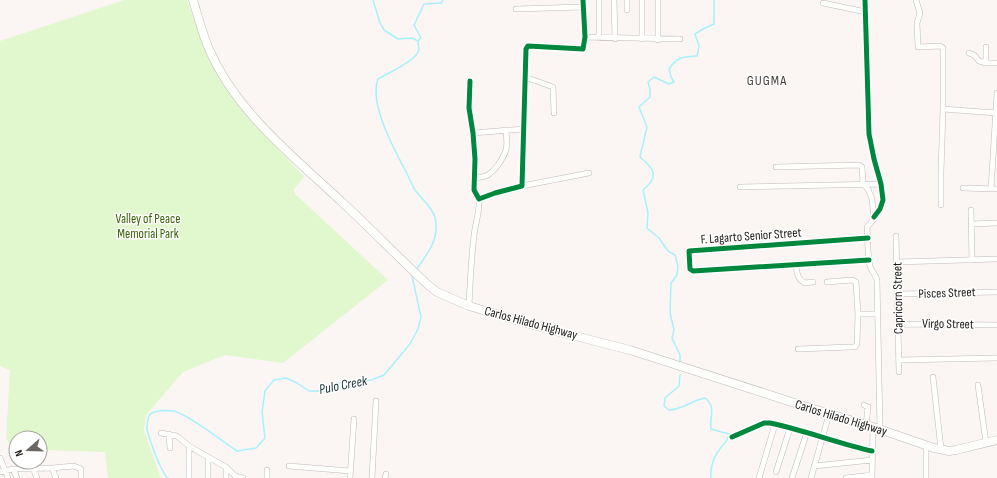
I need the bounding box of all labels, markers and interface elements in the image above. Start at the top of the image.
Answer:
district label: GUGMA [747,72,787,89]
park label: Valley of Peace Memorial Park [116,211,180,242]
street label: F. Lagarto Senior Street [700,224,802,248]
street label: Capricorn Street [889,262,907,334]
street label: Pisces Street [918,284,976,302]
street label: Carlos Hilado Highway [483,303,579,343]
street label: Virgo Street [922,316,974,332]
water label: Pulo Creek [318,372,369,398]
street label: Carlos Hilado Highway [793,396,889,440]
north arrow [8,430,48,470]
text: N [12,448,26,458]

